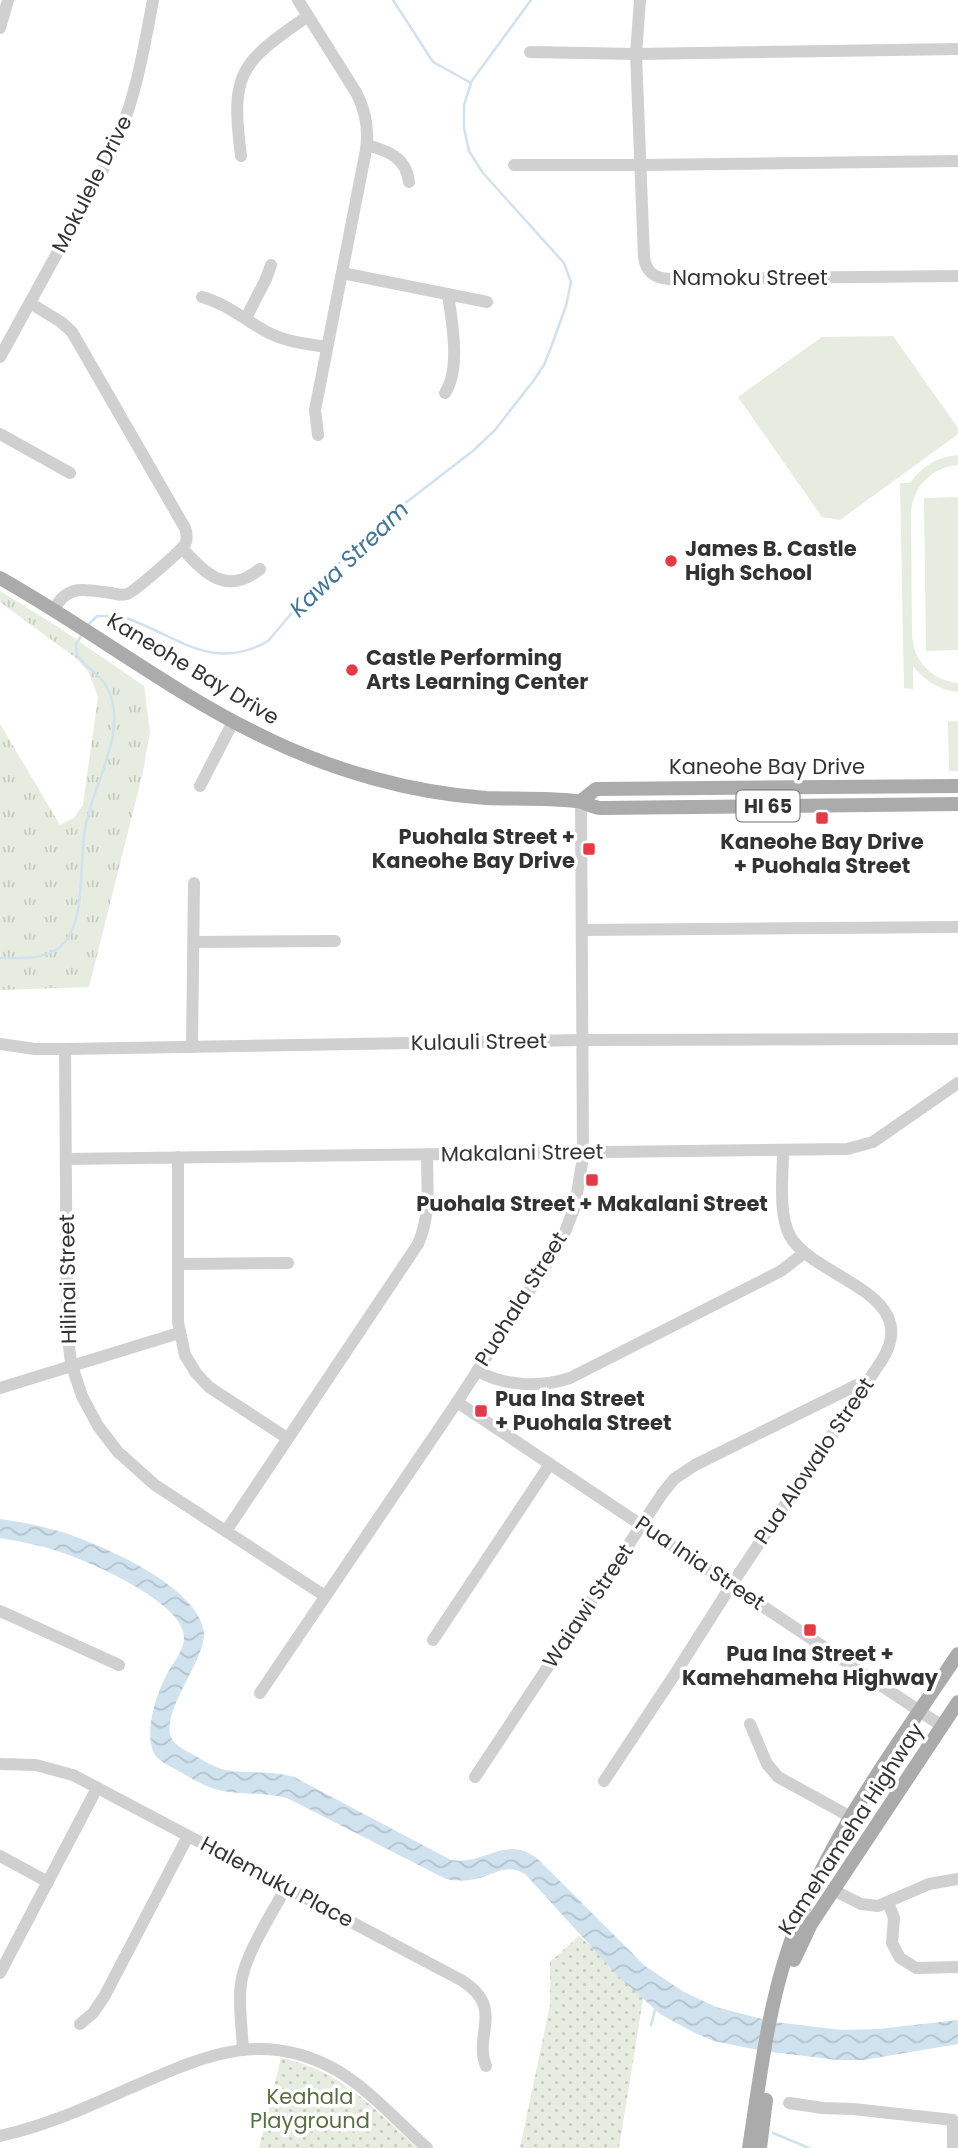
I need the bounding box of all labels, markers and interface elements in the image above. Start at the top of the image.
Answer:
street label: Mokulele Drive [44,110,139,257]
street label: Namoku Street [672,263,828,292]
water label: Kawa Stream [282,494,416,624]
place label: James B. Castle High School [685,534,857,587]
marker: James B. Castle High School [663,553,679,569]
street label: Kaneohe Bay Drive [102,606,285,731]
place label: Castle Performing Arts Learning Center [366,643,588,696]
marker: Castle Performing Arts Learning Center [344,662,360,678]
street label: Kaneohe Bay Drive [669,752,865,781]
road number: HI 65 [736,790,800,821]
marker: Kaneohe Bay Drive + Puohala Street [814,810,830,826]
place label: Puohala Street + Kaneohe Bay Drive [372,822,575,875]
place label: Kaneohe Bay Drive + Puohala Street [720,827,924,880]
marker: Puohala Street + Kaneohe Bay Drive [581,841,597,857]
street label: Kulauli Street [411,1026,547,1057]
street label: Makalani Street [441,1137,603,1168]
marker: Puohala Street + Makalani Street [584,1172,600,1188]
place label: Puohala Street + Makalani Street [416,1189,768,1218]
street label: Hilinai Street [52,1214,83,1344]
street label: Puohala Street [468,1226,573,1371]
street label: Pua Alowalo Street [747,1372,880,1550]
place label: Pua Ina Street + Puohala Street [495,1384,671,1437]
marker: Pua Ina Street + Puohala Street [473,1403,489,1419]
street label: Pua Inia Street [630,1508,771,1617]
street label: Waiawi Street [535,1538,640,1673]
marker: Pua Ina Street + Kamehameha Highway [802,1622,818,1638]
place label: Pua Ina Street + Kamehameha Highway [682,1639,939,1692]
street label: Kamehameha Highway [771,1717,930,1940]
street label: Halemuku Place [196,1829,359,1934]
park label: Keahala Playground [250,2082,370,2135]

